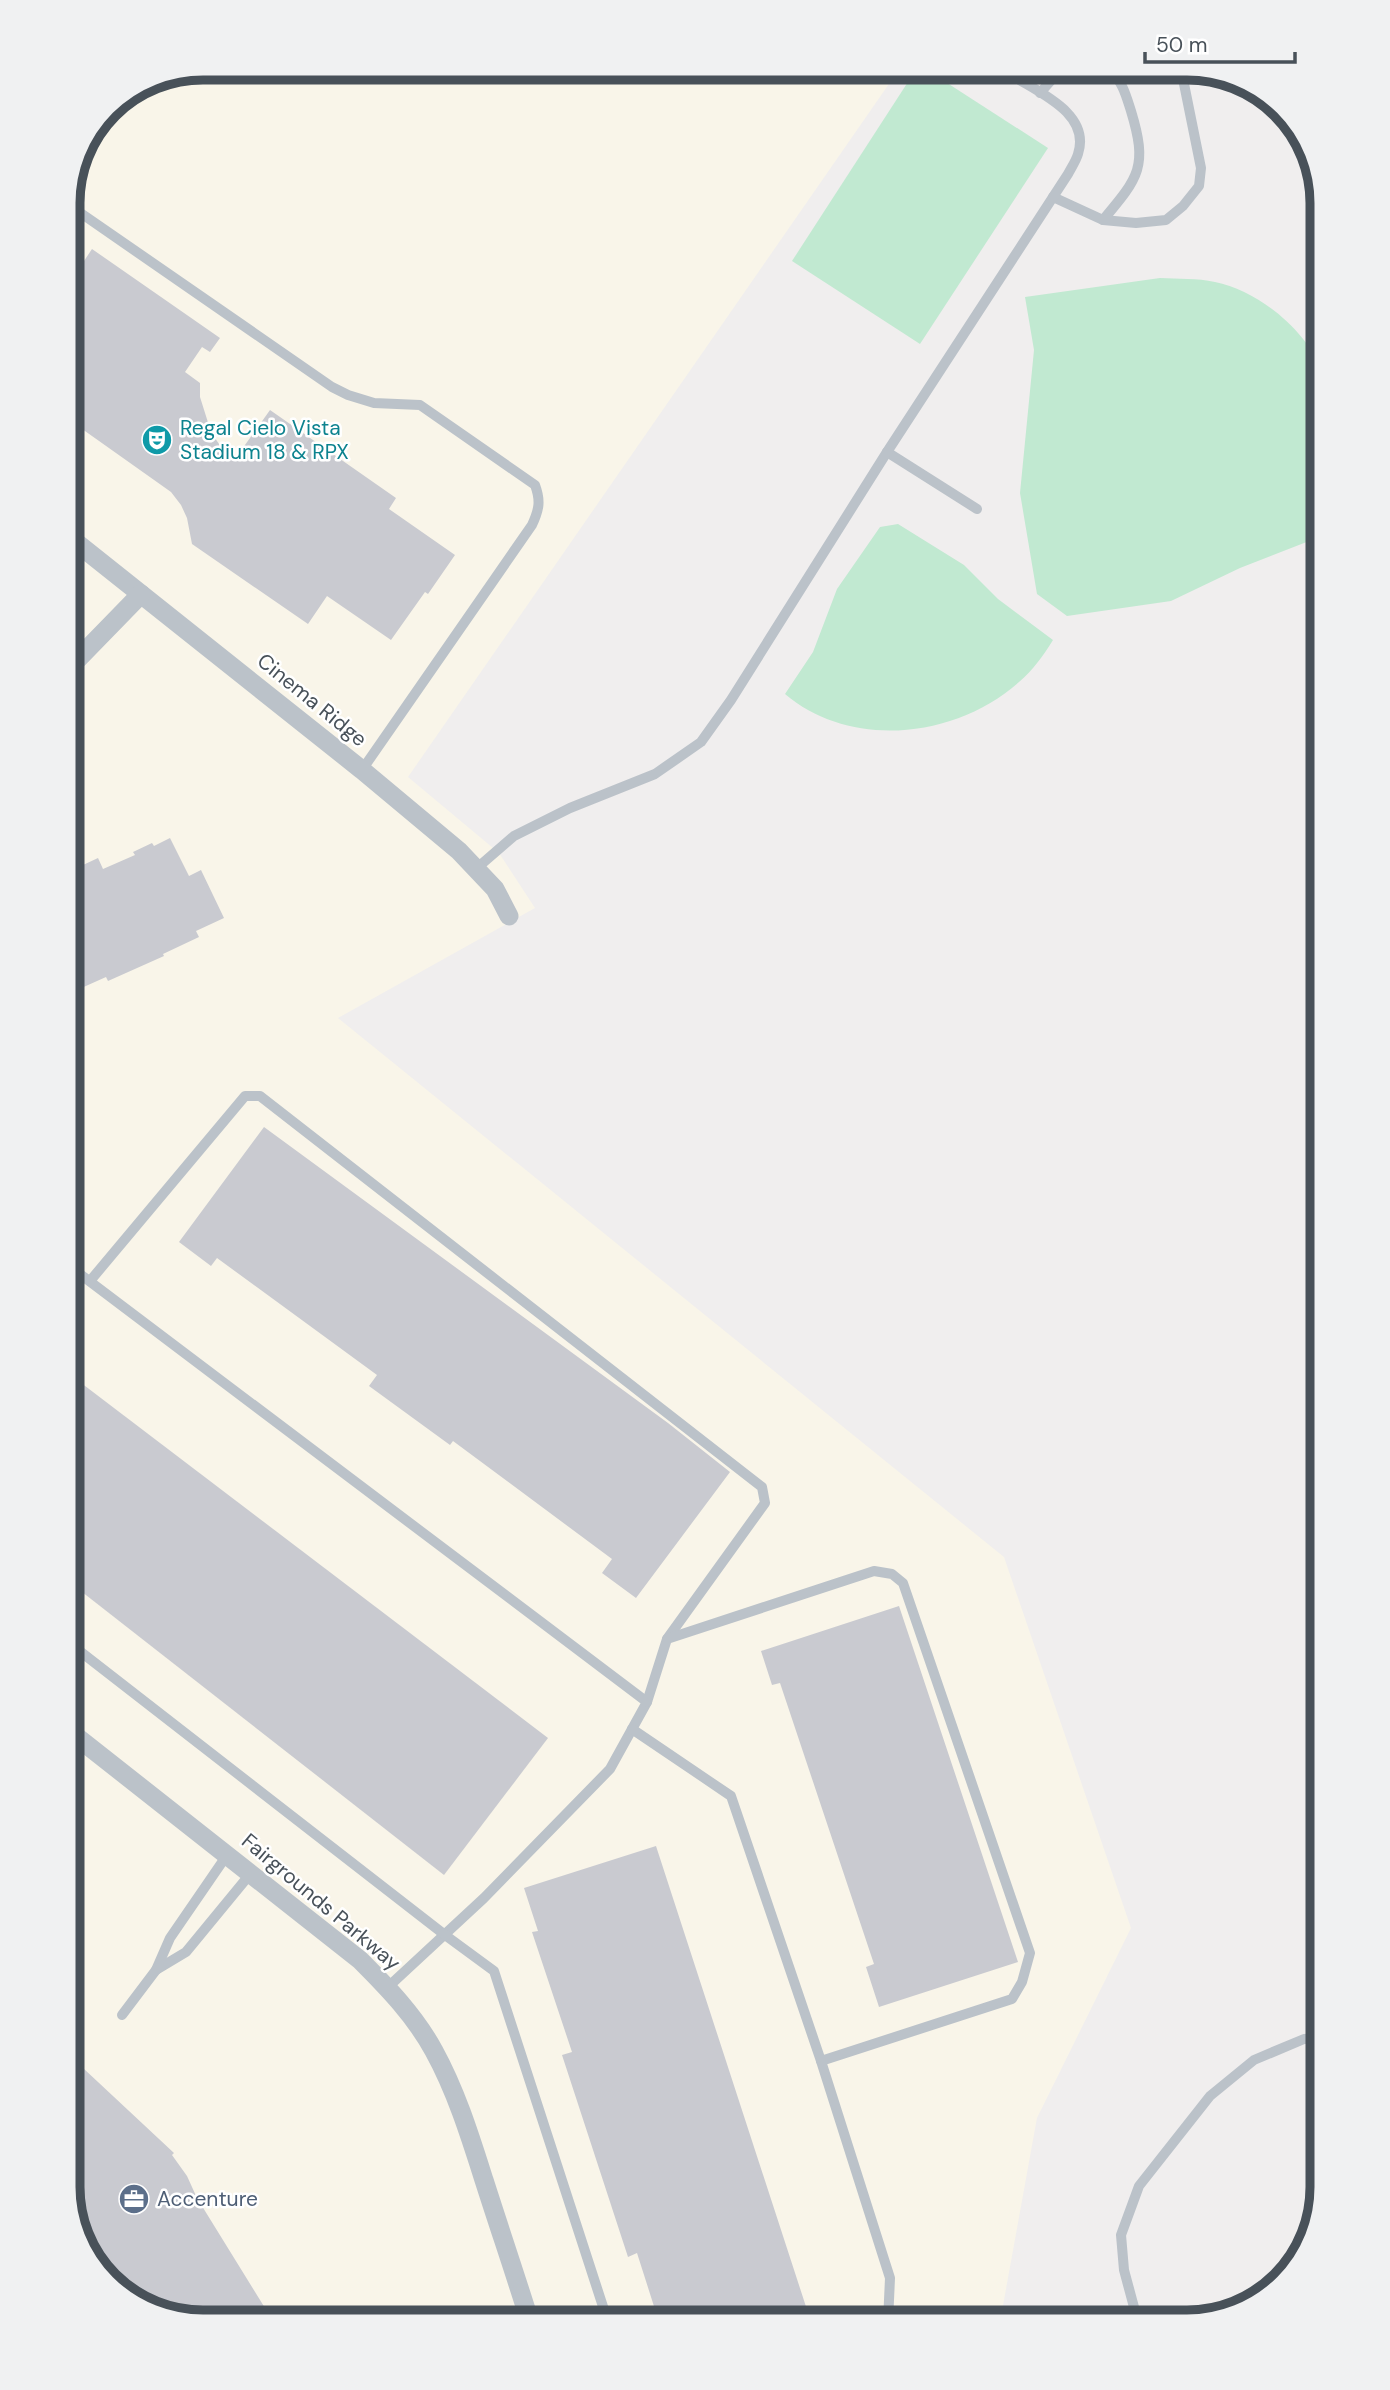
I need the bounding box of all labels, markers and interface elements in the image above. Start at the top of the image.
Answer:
scale bar [1145,21,1296,65]
text: 50 m [1156,31,1207,59]
place label: Regal Cielo Vista Stadium 18 & RPX [180,414,349,466]
theatre icon: Regal Cielo Vista Stadium 18 & RPX [140,423,174,457]
street label: Cinema Ridge [251,647,373,753]
street label: Fairgrounds Parkway [236,1827,407,1977]
office icon: Accenture [117,2182,151,2216]
place label: Accenture [157,2185,258,2213]

